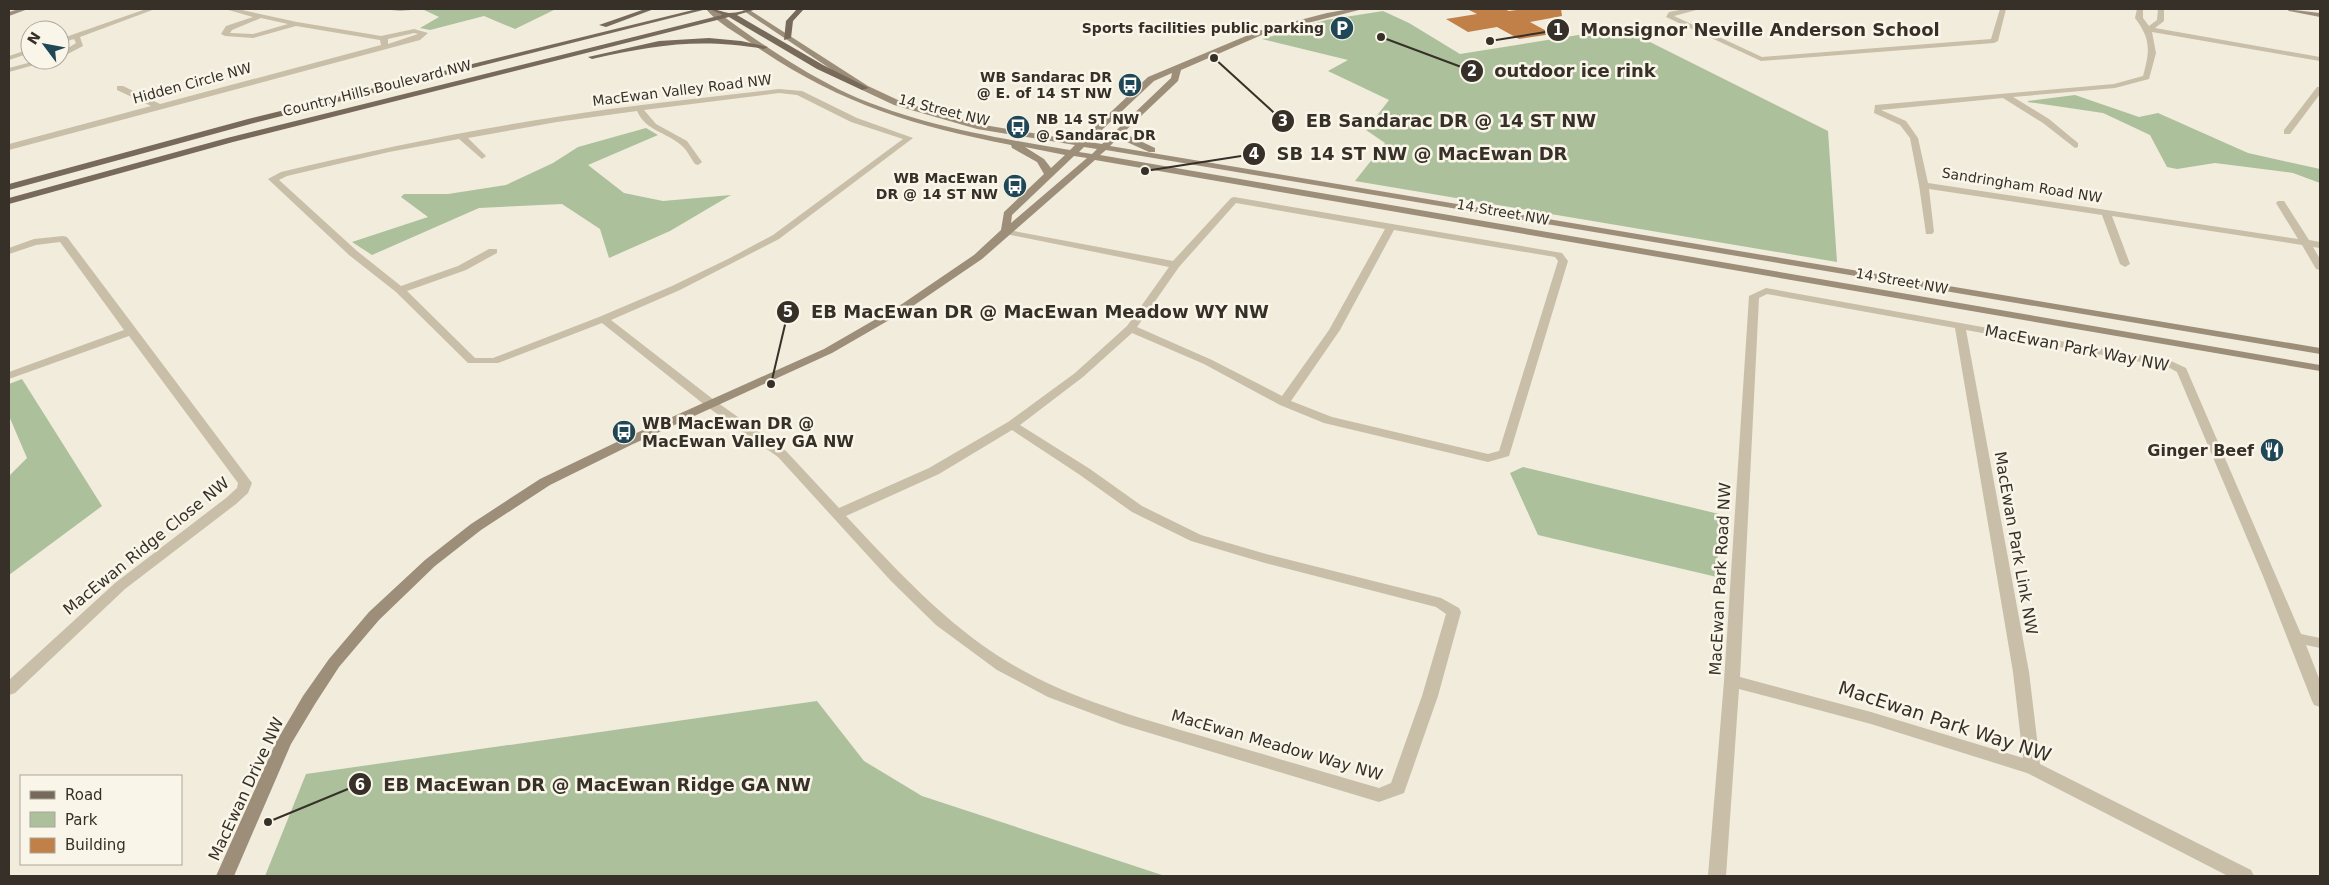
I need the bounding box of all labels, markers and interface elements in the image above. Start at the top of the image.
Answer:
callout: Monsignor Neville Anderson School [1545,13,1950,46]
parking icon: Sports facilities public parking [1329,15,1355,41]
text: Monsignor Neville Anderson School [1580,19,1940,40]
north arrow [20,20,70,70]
place label: Sports facilities public parking [1082,20,1324,36]
text: 1 [1553,21,1563,39]
text: N [24,29,44,47]
callout: outdoor ice rink [1459,54,1666,87]
street label: Country Hills Boulevard NW [281,57,473,119]
street label: Hidden Circle NW [131,59,253,107]
text: outdoor ice rink [1494,60,1657,81]
text: 2 [1467,62,1477,80]
place label: WB Sandarac DR @ E. of 14 ST NW [977,69,1112,101]
street label: MacEwan Valley Road NW [591,71,773,109]
bus stop icon: WB Sandarac DR @ E. of 14 ST NW [1117,72,1143,98]
street label: 14 Street NW [897,91,991,129]
callout: EB Sandarac DR @ 14 ST NW [1271,104,1606,137]
text: EB Sandarac DR @ 14 ST NW [1306,110,1596,131]
place label: NB 14 ST NW @ Sandarac DR [1036,111,1156,143]
text: 3 [1278,112,1288,130]
bus stop icon: NB 14 ST NW @ Sandarac DR [1005,114,1031,140]
callout: SB 14 ST NW @ MacEwan DR [1242,138,1578,171]
text: SB 14 ST NW @ MacEwan DR [1277,143,1568,164]
text: 4 [1249,145,1259,163]
street label: Sandringham Road NW [1941,164,2103,206]
place label: WB MacEwan DR @ 14 ST NW [876,170,998,202]
bus stop icon: WB MacEwan DR @ 14 ST NW [1002,173,1028,199]
street label: 14 Street NW [1456,196,1551,228]
street label: 14 Street NW [1855,265,1950,297]
callout: EB MacEwan DR @ MacEwan Meadow WY NW [776,295,1279,328]
text: EB MacEwan DR @ MacEwan Meadow WY NW [811,301,1269,322]
text: 5 [783,303,793,321]
street label: MacEwan Park Way NW [1983,321,2171,375]
place label: WB MacEwan DR @ MacEwan Valley GA NW [642,414,854,451]
bus stop icon: WB MacEwan DR @ MacEwan Valley GA NW [611,419,637,445]
restaurant icon: Ginger Beef [2259,437,2285,463]
place label: Ginger Beef [2147,441,2255,460]
street label: MacEwan Park Link NW [1991,450,2042,636]
street label: MacEwan Ridge Close NW [59,473,233,619]
street label: MacEwan Park Road NW [1705,482,1735,676]
street label: MacEwan Park Way NW [1836,676,2054,766]
street label: MacEwan Meadow Way NW [1169,706,1385,784]
street label: MacEwan Drive NW [204,714,288,864]
callout: EB MacEwan DR @ MacEwan Ridge GA NW [348,768,820,801]
text: EB MacEwan DR @ MacEwan Ridge GA NW [383,774,811,795]
legend [20,775,182,865]
text: 6 [355,776,365,794]
text: Road [65,786,103,804]
text: Park [65,811,98,829]
text: Building [65,836,126,854]

